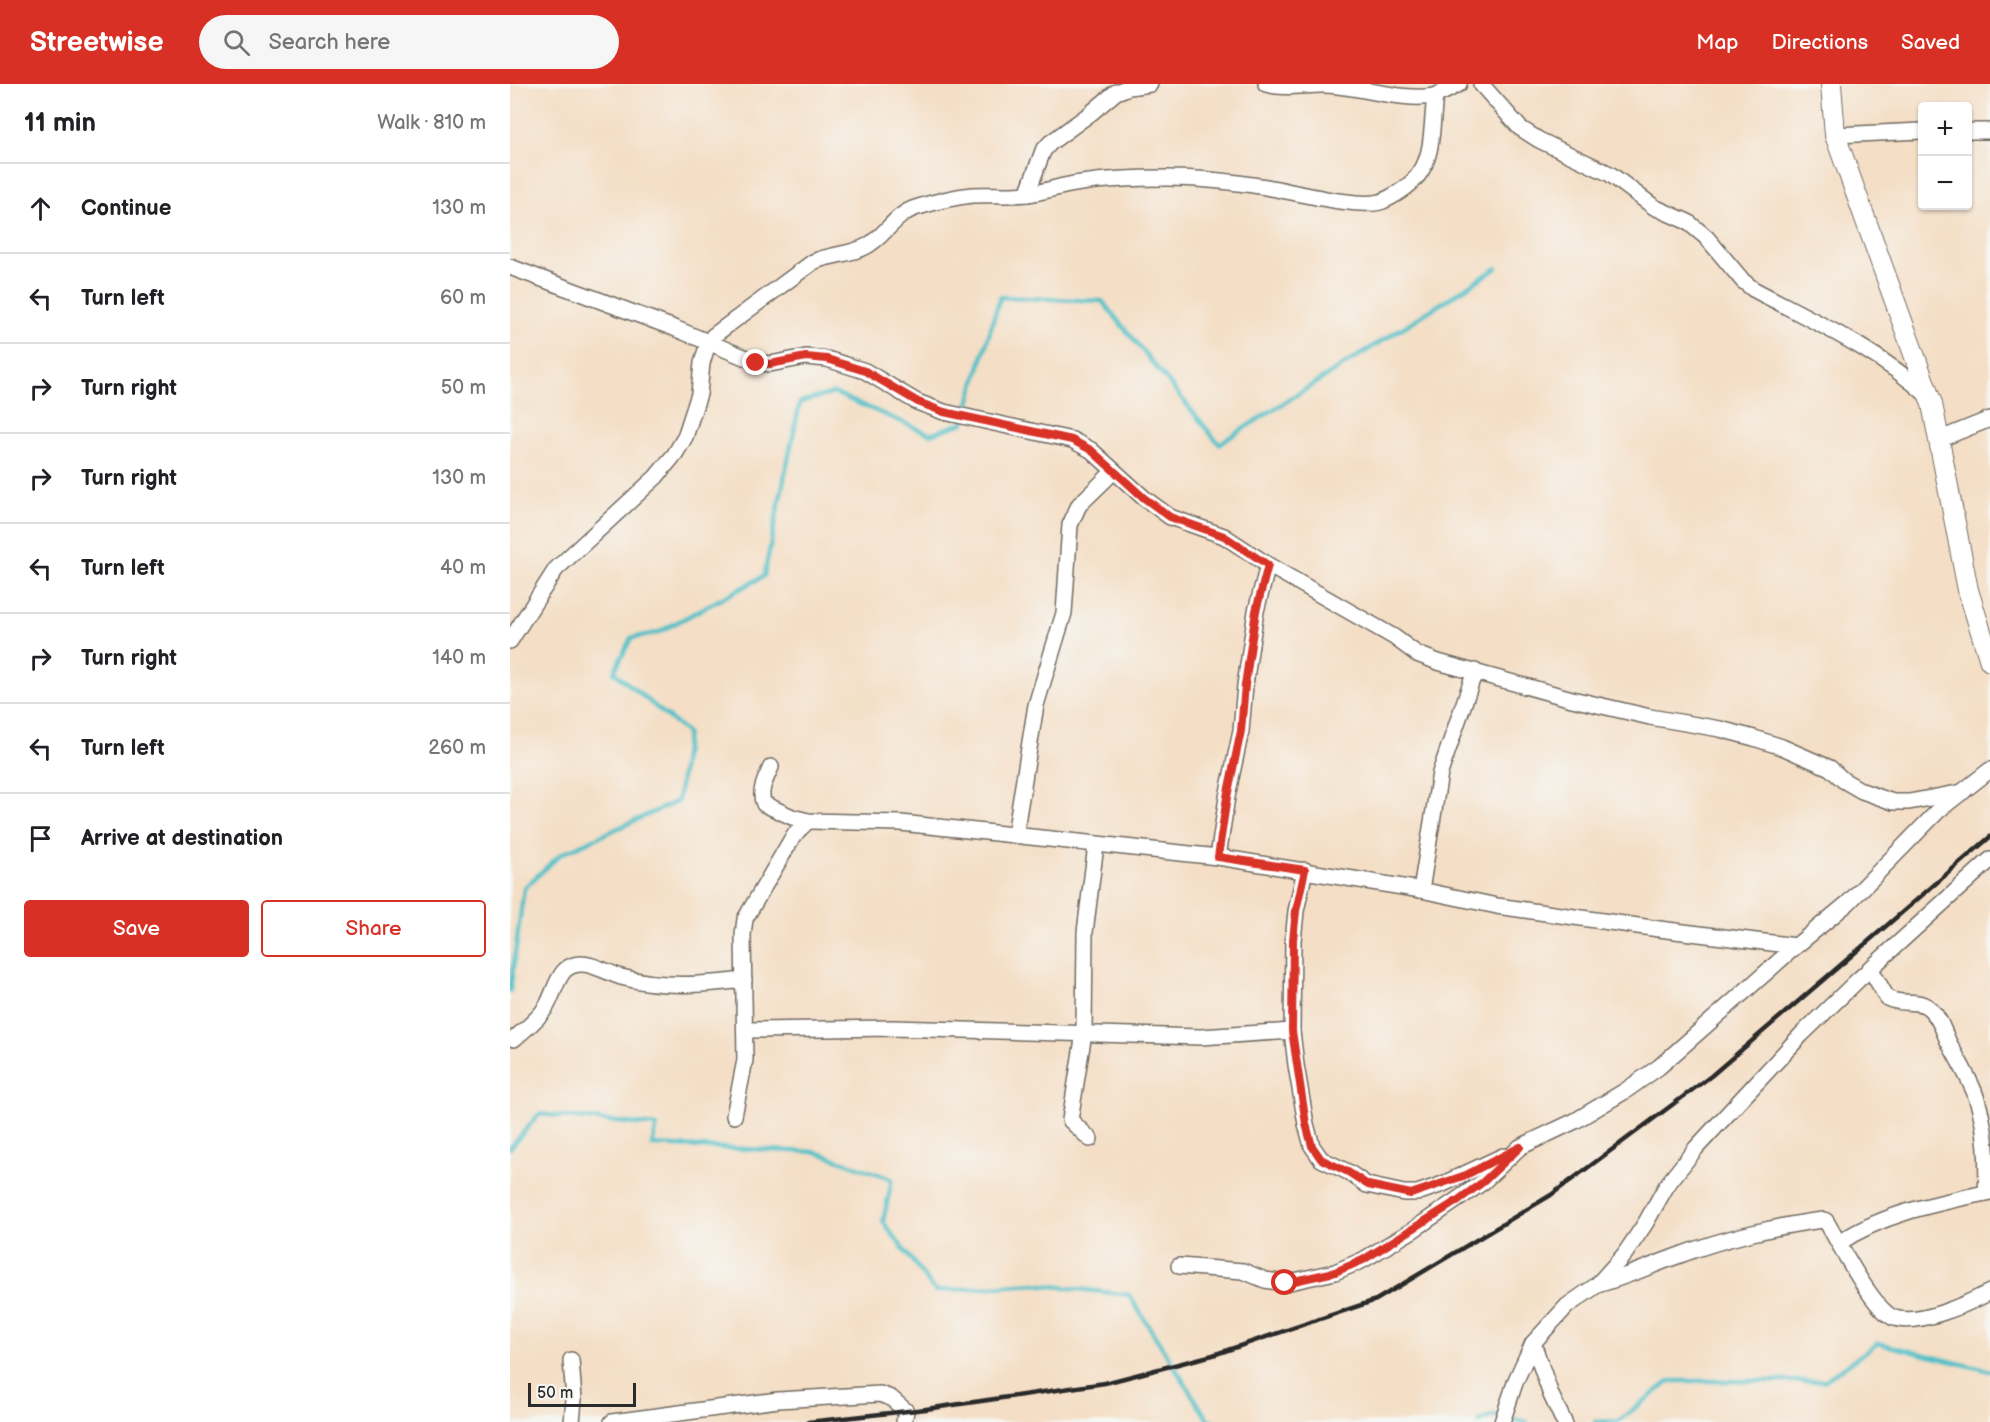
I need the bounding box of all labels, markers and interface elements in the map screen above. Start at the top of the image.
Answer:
search box [199,15,619,69]
text: Streetwise [30,26,163,59]
icon: search [220,26,253,59]
text: Search here [268,29,390,56]
text: Map [1696,30,1739,55]
text: Directions [1772,30,1868,55]
text: Saved [1901,30,1960,55]
map controls [1918,102,1972,210]
button: + [1918,102,1972,156]
text: 11 min [24,108,96,139]
text: Walk · 810 m [377,111,486,135]
button: − [1918,156,1972,210]
icon: ahead [24,192,57,225]
text: Continue [81,195,171,222]
text: 130 m [432,196,486,220]
icon: left [24,282,57,315]
text: Turn left [81,285,165,312]
text: 60 m [440,286,486,310]
route end [742,349,768,375]
icon: right [24,372,57,405]
text: Turn right [81,375,177,402]
text: 50 m [441,376,486,400]
icon: right [24,462,57,495]
text: Turn right [81,465,177,492]
text: 130 m [432,466,486,490]
icon: left [24,552,57,585]
text: Turn left [81,555,165,582]
text: 40 m [440,556,486,580]
icon: right [24,642,57,675]
text: Turn right [81,645,177,672]
text: 140 m [432,646,486,670]
icon: left [24,732,57,765]
text: Turn left [81,735,165,762]
text: 260 m [428,736,486,760]
icon: arrive [24,822,57,855]
text: Arrive at destination [81,825,283,852]
button: Save [24,900,249,957]
button: Share [261,900,486,957]
route start [1271,1269,1297,1295]
scale bar [528,1380,636,1408]
text: 50 m [537,1384,573,1403]

